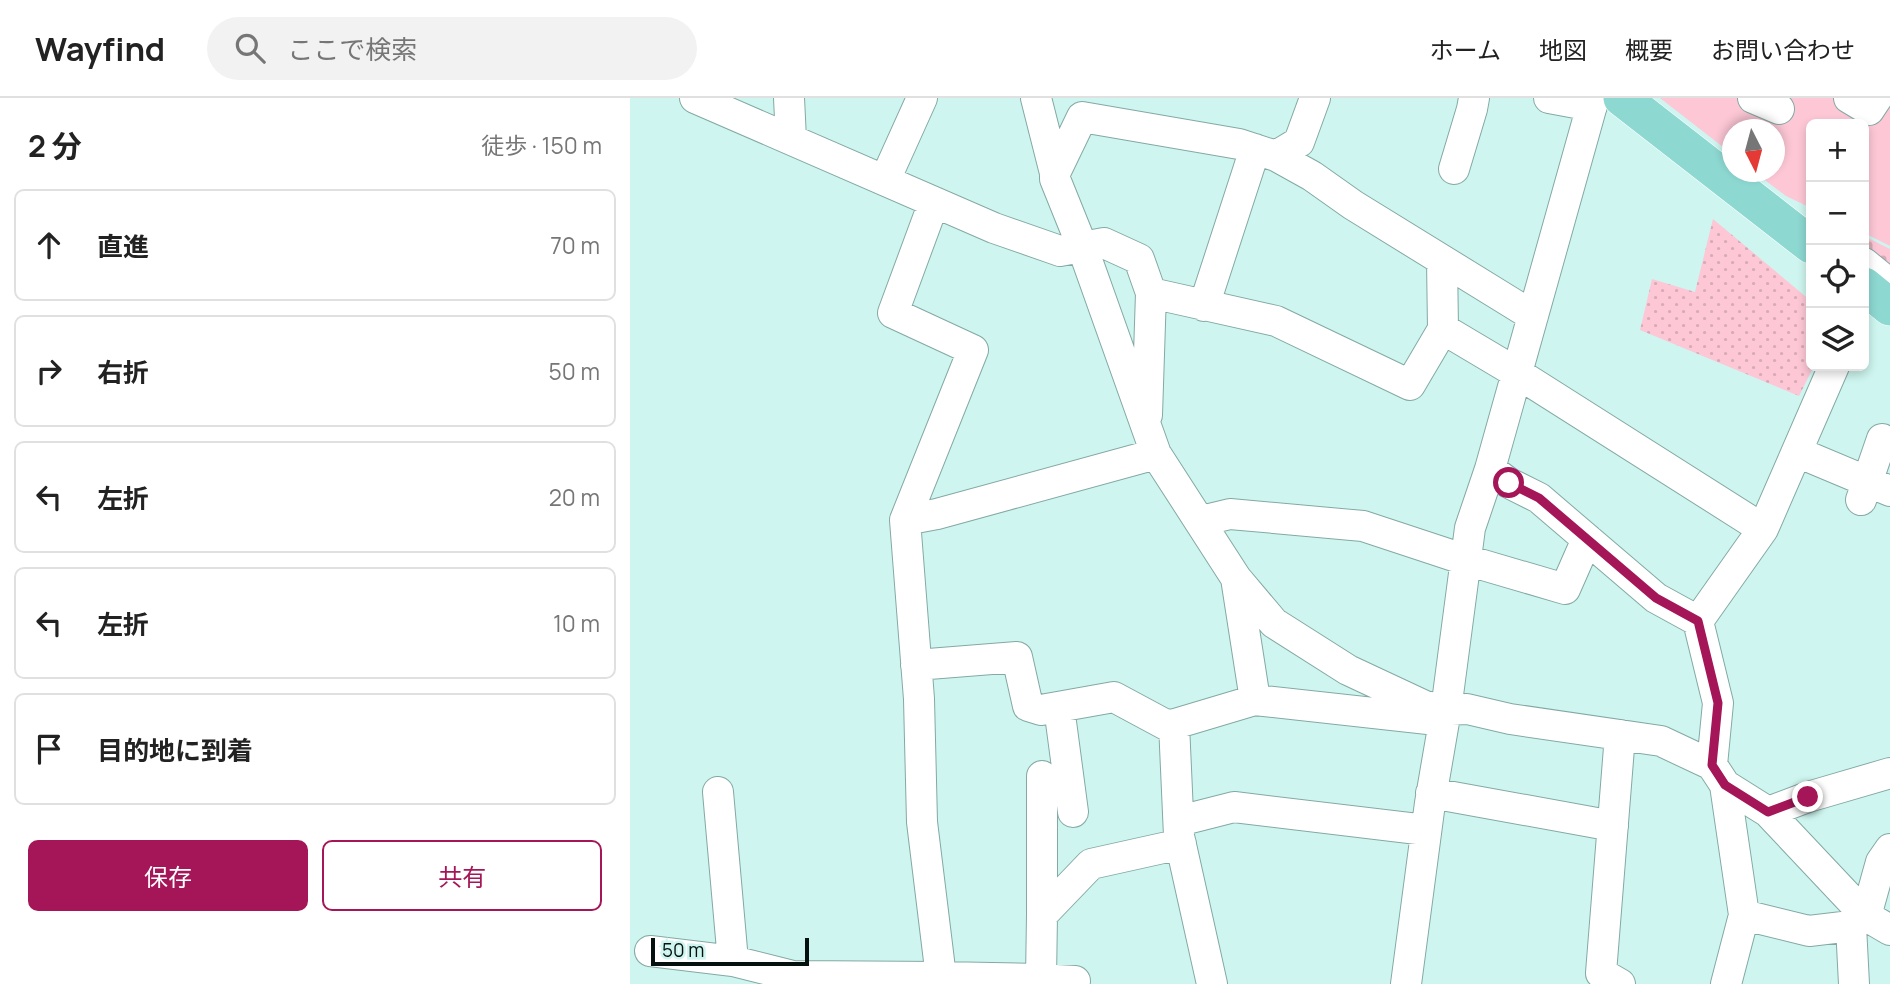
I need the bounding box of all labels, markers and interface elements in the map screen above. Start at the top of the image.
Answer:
search box [207,17,697,80]
text: Wayfind [35,26,165,71]
icon: search [231,29,269,67]
text: ここで検索 [287,31,417,67]
text: ホーム [1430,33,1501,66]
text: 地図 [1539,33,1587,66]
text: 概要 [1625,33,1673,66]
text: お問い合わせ [1711,33,1855,66]
north arrow [1722,119,1785,182]
map controls [1806,119,1869,371]
button: + [1806,119,1869,182]
text: 2 分 [28,125,82,166]
text: 徒歩 · 150 m [481,129,602,161]
button: − [1806,182,1869,245]
icon: ahead [30,226,68,264]
text: 直進 [97,228,149,264]
text: 70 m [550,229,600,261]
button: locate [1806,245,1869,308]
button: layers [1806,308,1869,371]
icon: right [30,352,68,390]
text: 右折 [97,354,149,390]
text: 50 m [549,355,600,387]
route start [1493,467,1524,498]
icon: left [30,478,68,516]
text: 左折 [97,480,149,516]
text: 20 m [549,481,600,513]
icon: left [30,604,68,642]
text: 左折 [97,606,149,642]
text: 10 m [553,607,600,639]
icon: arrive [30,730,68,768]
text: 目的地に到着 [97,732,253,768]
route end [1792,781,1823,812]
button: 保存 [28,840,308,911]
button: 共有 [322,840,602,911]
scale bar [651,935,808,967]
text: 50 m [662,937,704,963]

